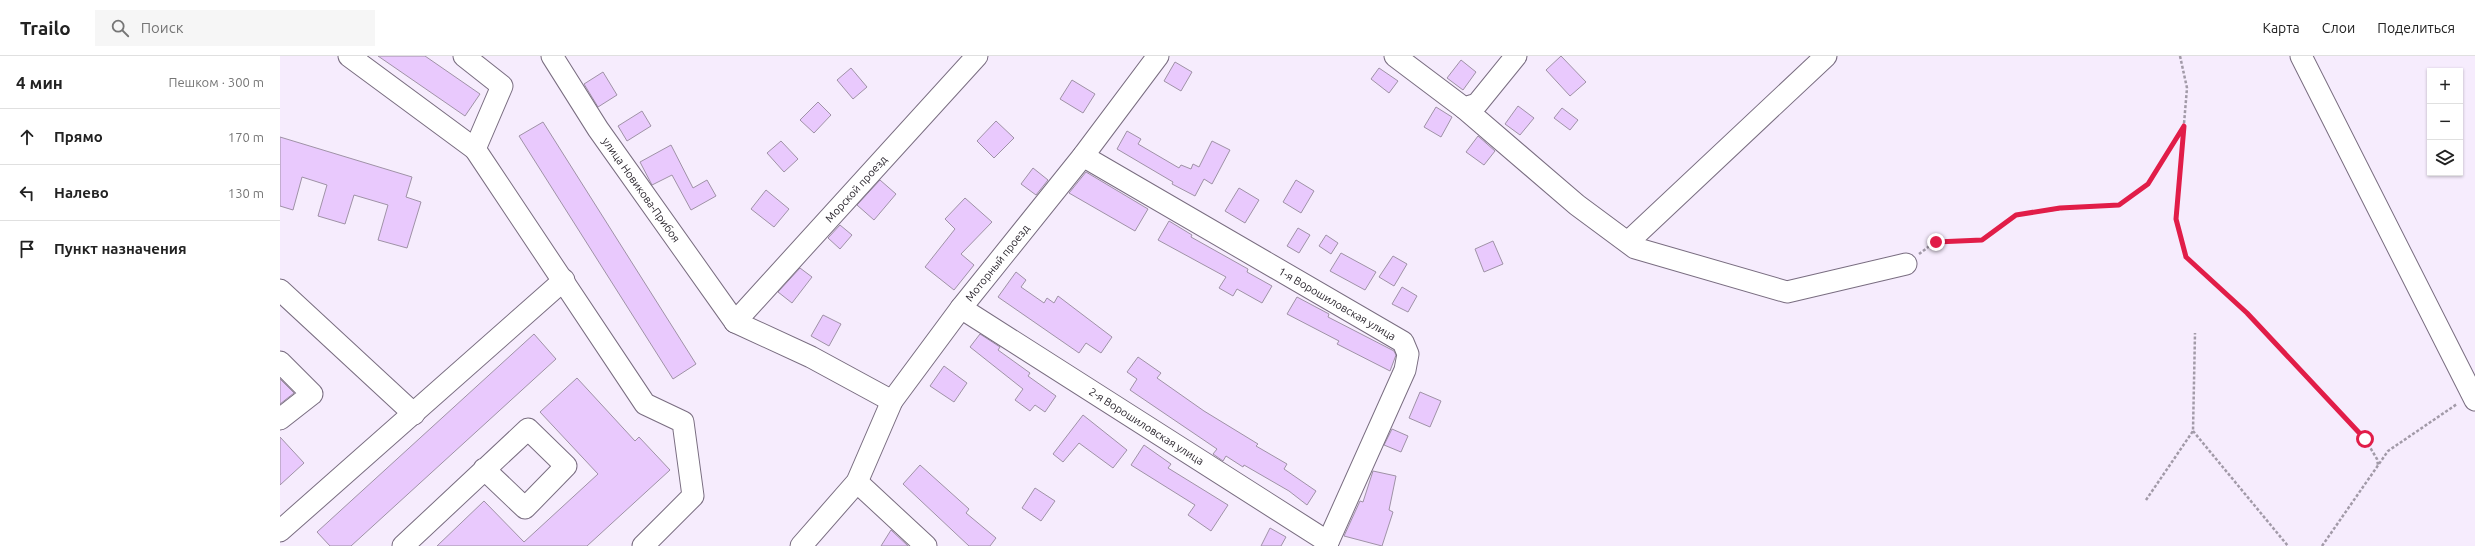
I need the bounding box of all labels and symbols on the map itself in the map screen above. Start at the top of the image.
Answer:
street label: улица Новикова-Прибоя [600,135,682,245]
street label: Морской проезд [823,153,890,225]
street label: Моторный проезд [963,222,1032,303]
route end [1927,233,1945,251]
street label: 1-я Ворошиловская улица [1276,265,1398,343]
street label: 2-я Ворошиловская улица [1087,385,1206,467]
route start [2356,430,2374,448]

